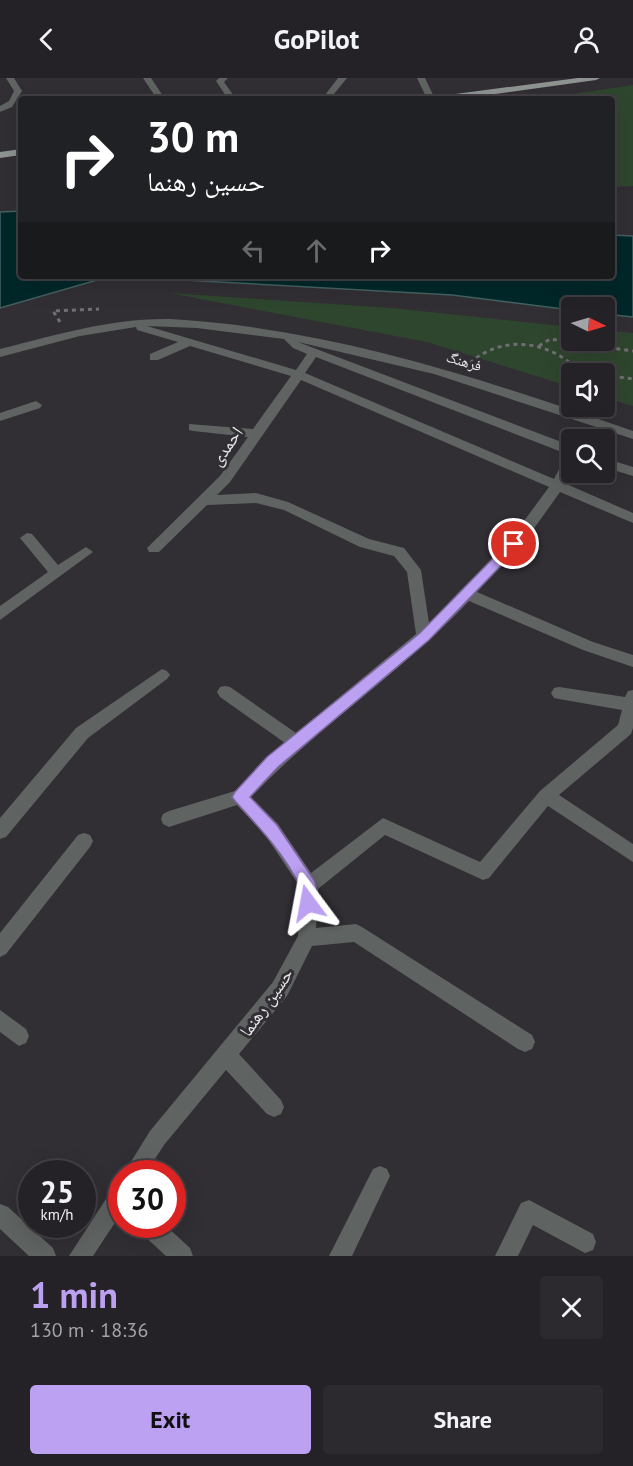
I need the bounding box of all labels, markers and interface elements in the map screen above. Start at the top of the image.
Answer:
text: GoPilot [274,22,359,56]
icon: back [30,23,63,56]
icon: person [570,23,603,56]
text: 30 m [147,109,239,164]
icon: right [48,120,126,198]
text: حسین رهنما [147,164,265,198]
icon: left [237,234,270,267]
icon: ahead [300,234,333,267]
icon: right [363,234,396,267]
north arrow [561,297,615,351]
map controls [561,297,615,483]
street label: فرهنگ [444,347,484,375]
button: sound [561,363,615,417]
street label: احمدی [204,422,248,470]
button: search [561,429,615,483]
pin [488,518,539,569]
icon: arrive [497,527,530,560]
position arrow [276,871,340,935]
street label: حسین رهنما [234,963,298,1041]
speed limit sign: 30 [108,1160,186,1238]
text: 25 [40,1172,74,1211]
text: km/h [41,1205,73,1224]
text: 1 min [30,1271,118,1318]
button: close [540,1276,603,1339]
text: 130 m · 18:36 [30,1317,148,1343]
button: Exit [30,1385,311,1454]
button: Share [323,1385,603,1454]

